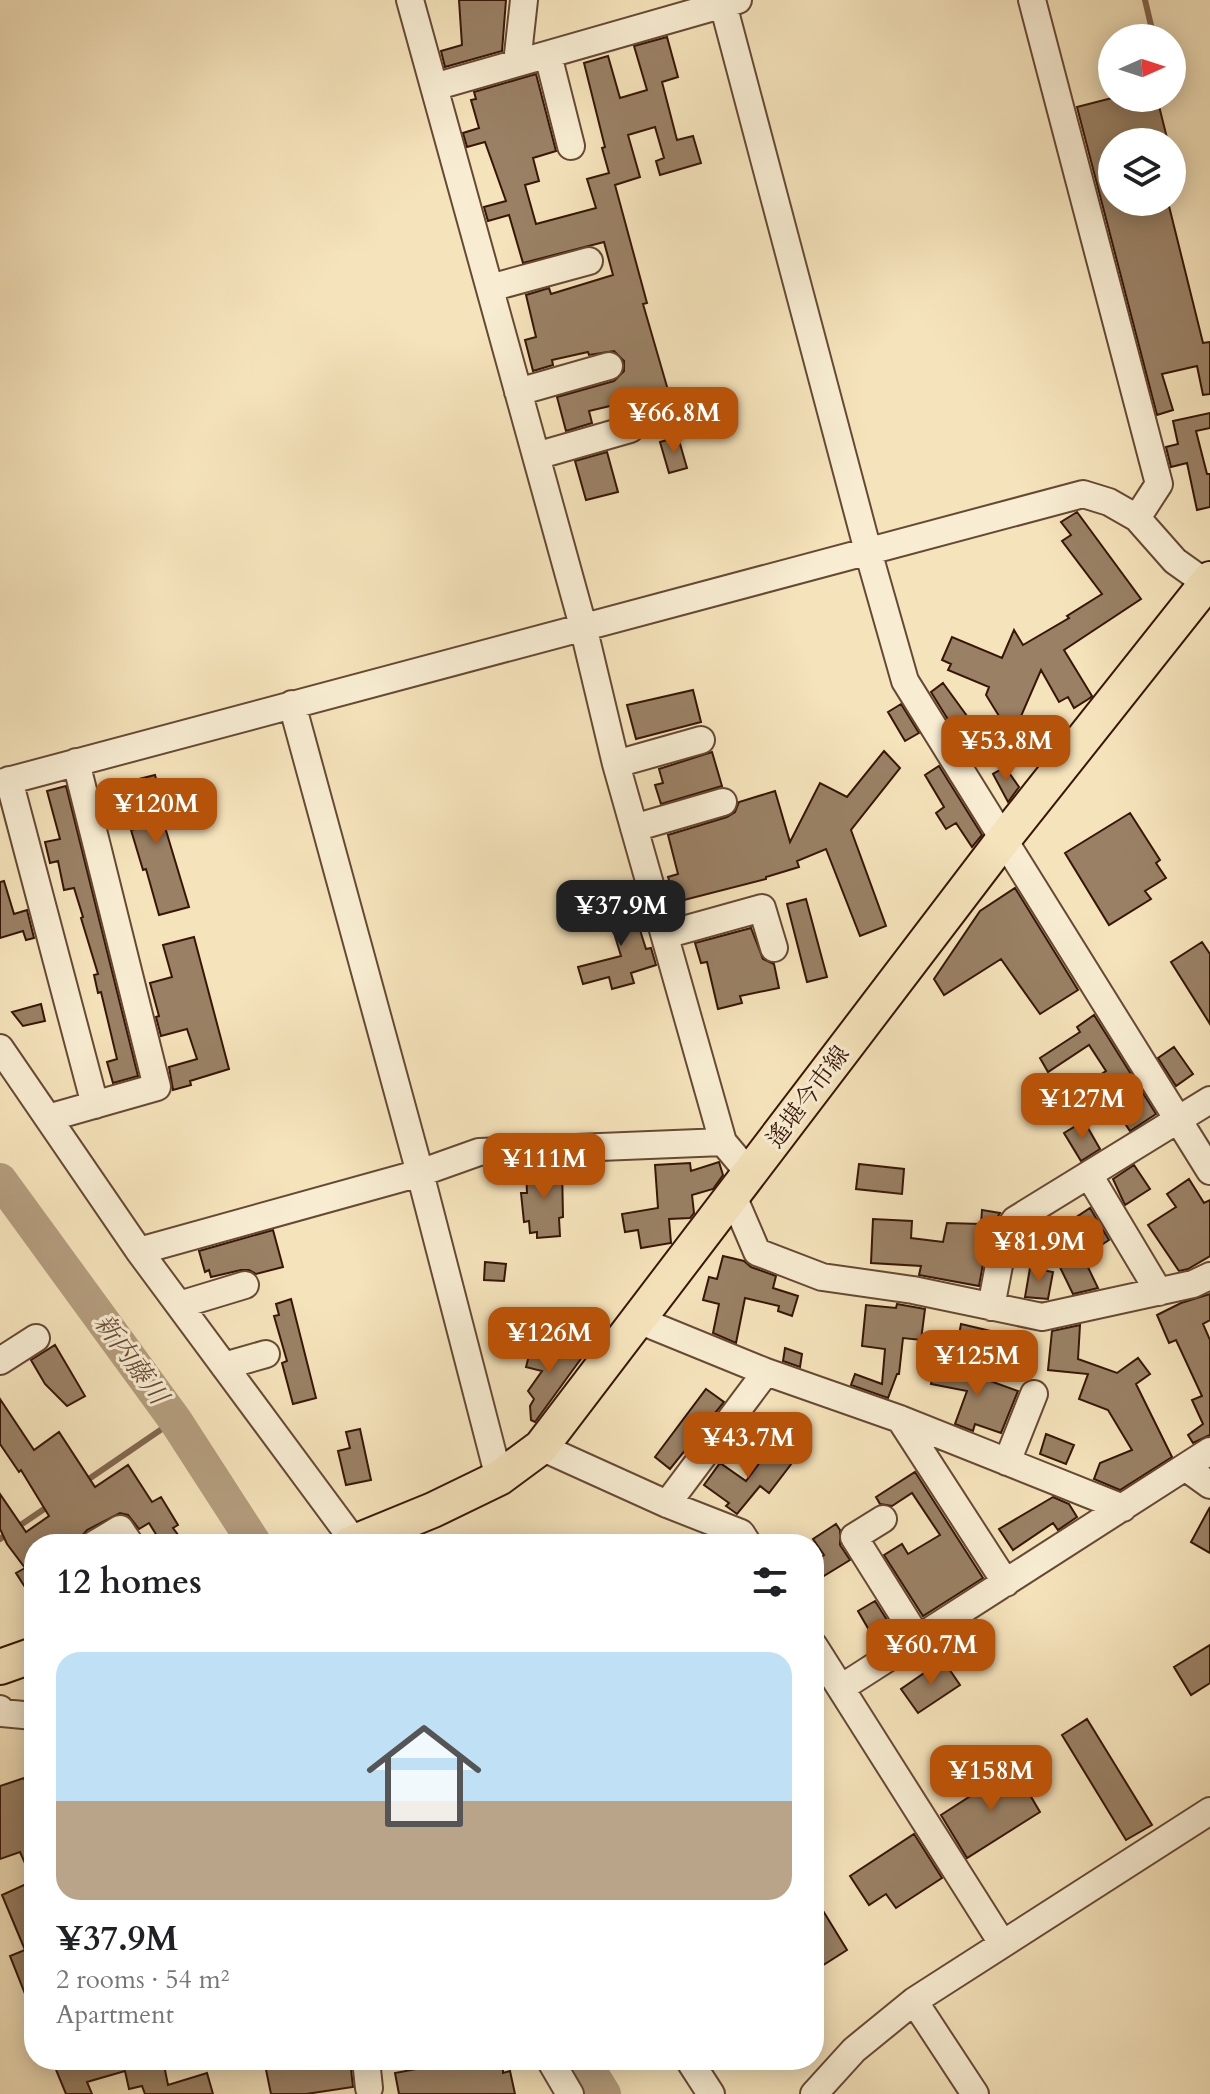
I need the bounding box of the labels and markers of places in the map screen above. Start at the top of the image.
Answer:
pin: ¥66.8M [609,387,739,455]
pin: ¥53.8M [941,715,1071,783]
pin: ¥120M [100,778,212,846]
pin: ¥37.9M [556,880,686,948]
pin: ¥127M [1026,1073,1138,1141]
pin: ¥111M [488,1133,600,1201]
pin: ¥81.9M [974,1216,1104,1284]
pin: ¥126M [493,1307,605,1375]
pin: ¥125M [921,1330,1033,1398]
pin: ¥43.7M [683,1412,813,1480]
pin: ¥60.7M [866,1619,996,1687]
pin: ¥158M [935,1745,1047,1813]

